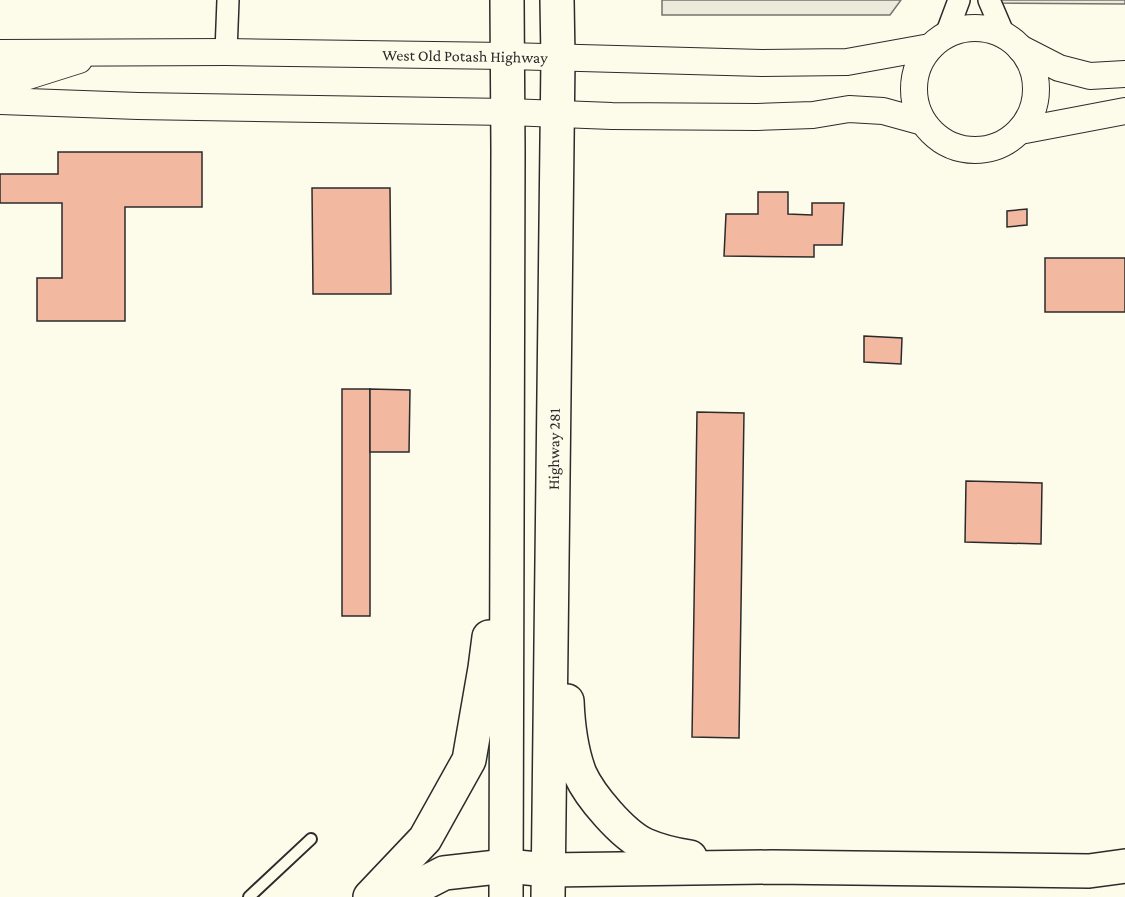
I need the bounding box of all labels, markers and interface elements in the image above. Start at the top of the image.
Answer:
street label: West Old Potash Highway [382,46,549,67]
street label: Highway 281 [544,408,563,490]

